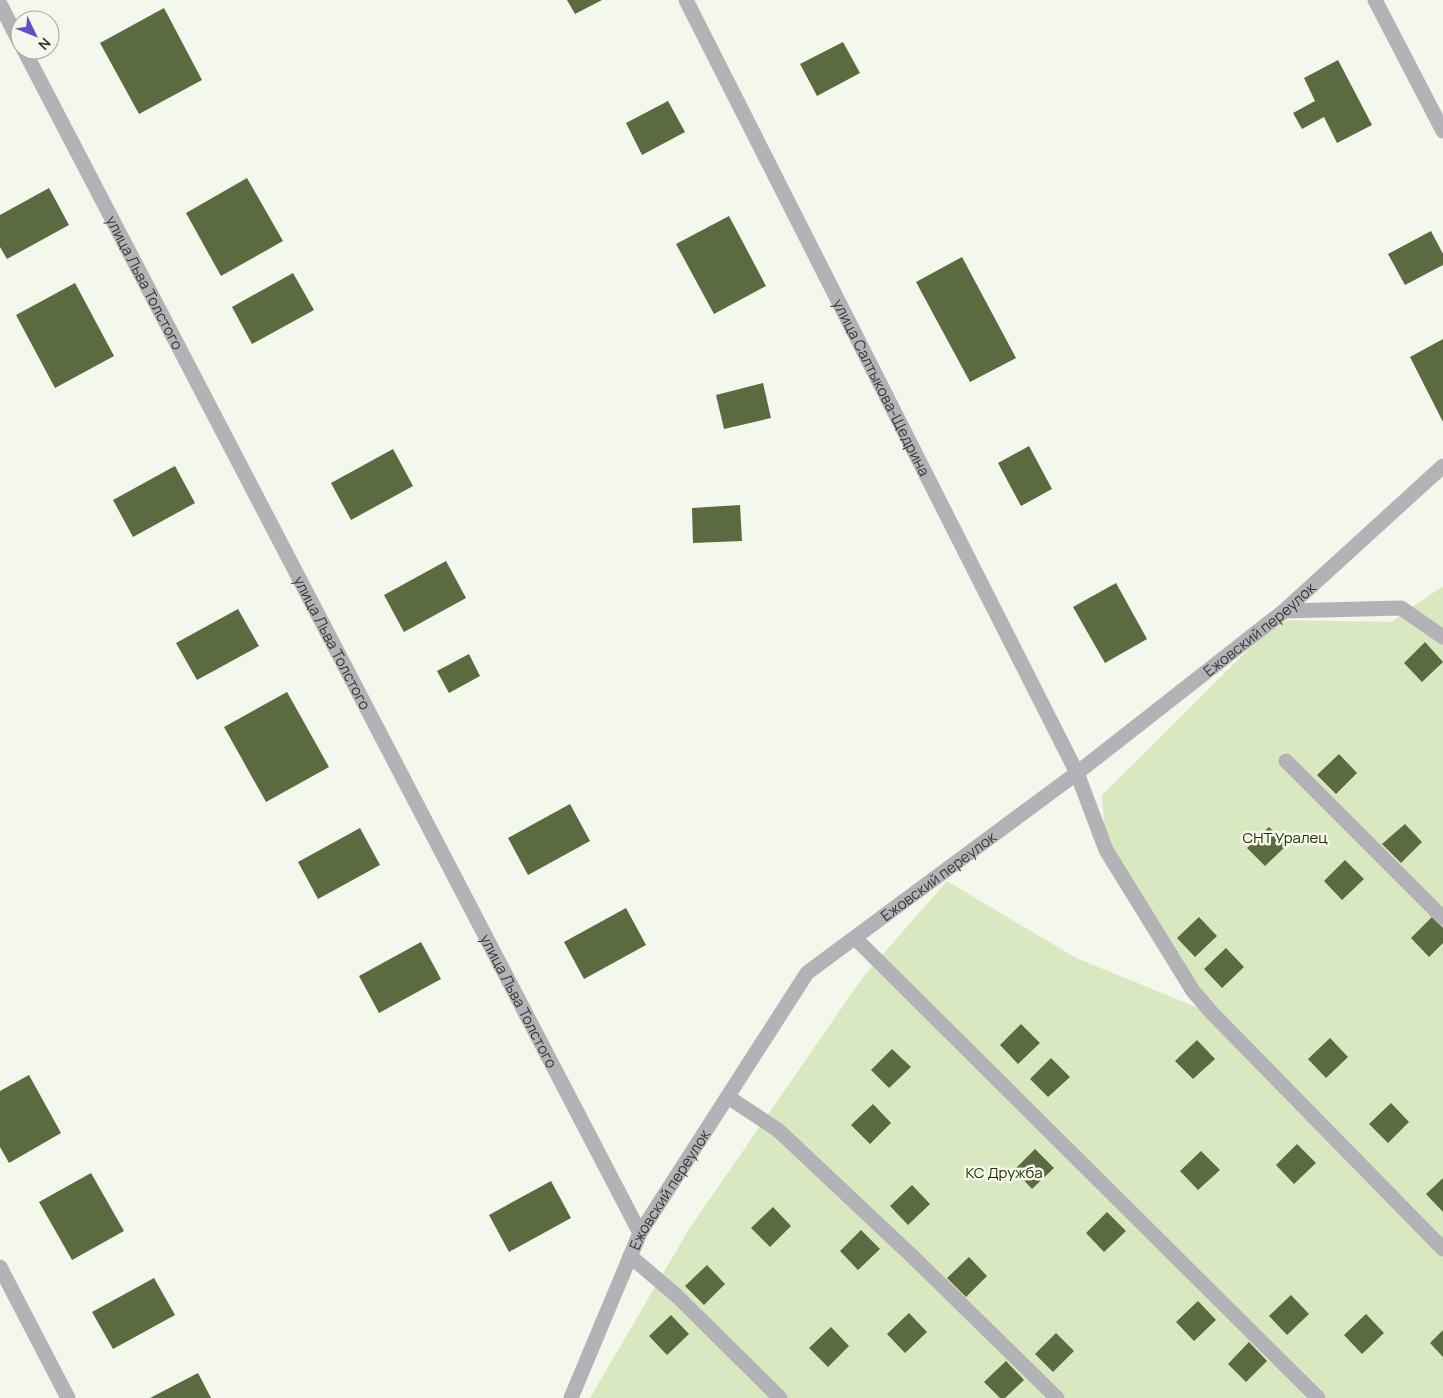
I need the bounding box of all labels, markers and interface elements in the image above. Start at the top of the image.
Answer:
north arrow [10,10,60,60]
text: N [34,34,55,54]
street label: улица Льва Толстого [101,212,189,353]
street label: улица Салтыкова-Щедрина [828,295,935,479]
street label: улица Льва Толстого [289,572,376,713]
street label: Ежовский переулок [1199,577,1320,681]
street label: Ежовский переулок [876,826,1001,926]
park label: СНТ Уралец [1242,827,1328,848]
street label: улица Льва Толстого [475,930,563,1072]
street label: Ежовский переулок [624,1125,715,1253]
park label: КС Дружба [965,1162,1043,1183]

